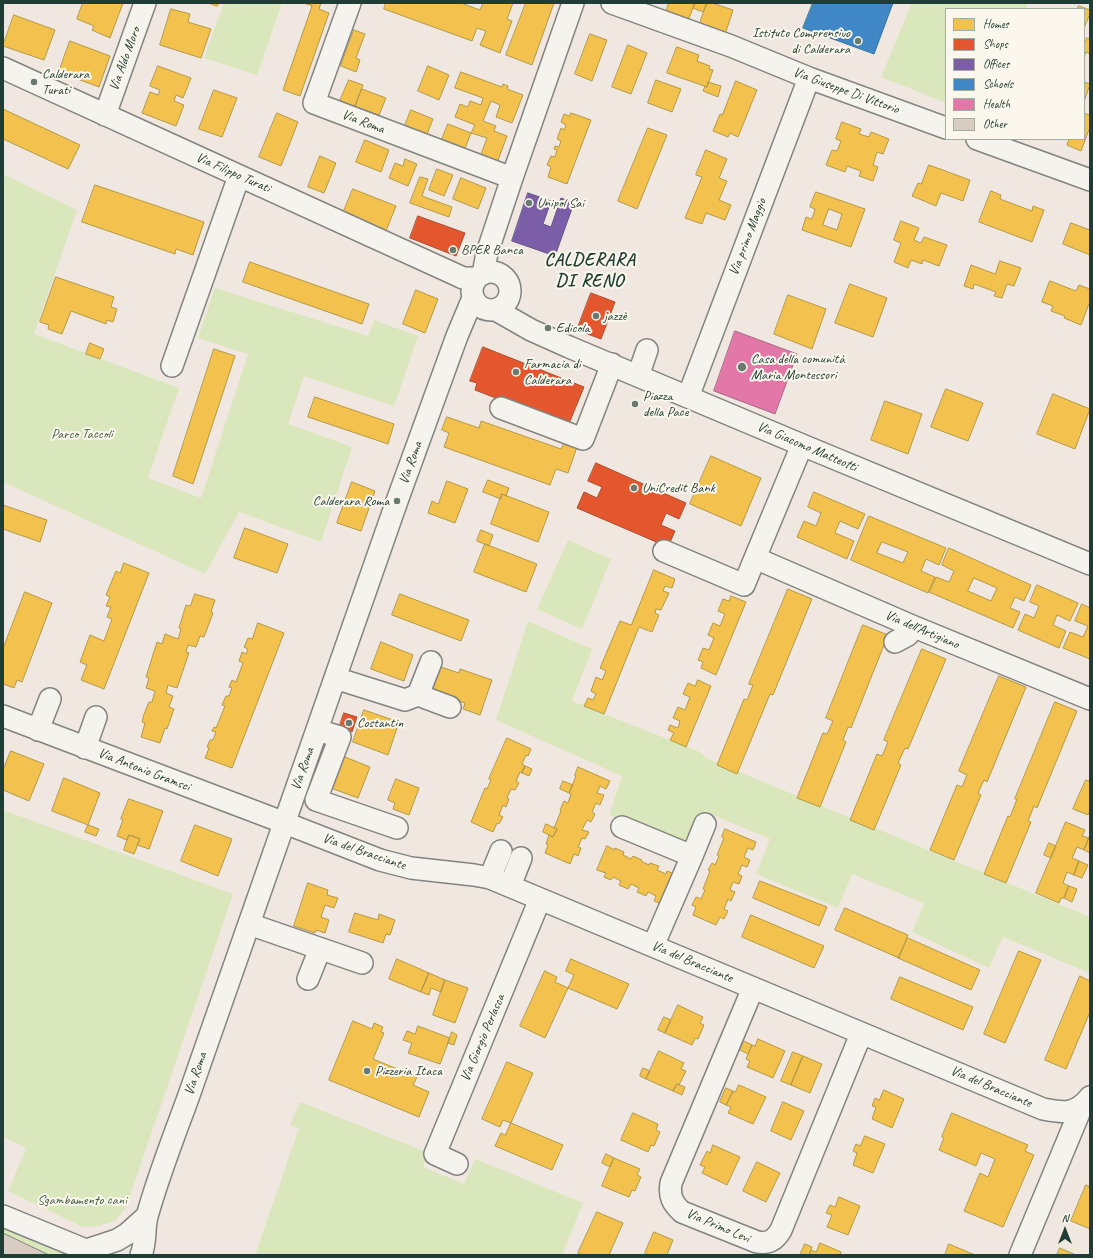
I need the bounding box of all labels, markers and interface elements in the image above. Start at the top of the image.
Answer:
legend [945,8,1085,140]
text: Homes [983,16,1009,32]
street label: Via Aldo Moro [106,25,144,93]
place label: Istituto Comprensivo di Calderara [752,25,850,58]
marker: Istituto Comprensivo di Calderara [853,36,863,46]
text: Shops [983,36,1008,52]
text: Offices [983,56,1009,72]
street label: Via Giuseppe Di Vittorio [791,64,901,118]
place label: Calderara Turati [42,66,89,98]
text: Schools [983,76,1013,92]
marker: Calderara Turati [29,77,39,87]
text: Health [983,96,1010,112]
street label: Via Roma [339,106,387,138]
text: Other [983,116,1007,132]
street label: Via Filippo Turati [193,149,273,197]
place label: Unipol Sai [537,195,584,211]
street label: Via primo Maggio [726,196,770,278]
marker: Unipol Sai [524,198,534,208]
place label: BPER Banca [461,242,523,258]
marker: BPER Banca [448,245,458,255]
district label: CALDERARA DI RENO [545,249,635,292]
place label: jazzè [604,308,626,324]
marker: jazzè [591,311,601,321]
place label: Edicola [556,320,589,336]
marker: Edicola [543,323,553,333]
place label: Casa della comunità Maria Montessori [751,351,845,384]
place label: Farmacia di Calderara [524,356,581,388]
marker: Casa della comunità Maria Montessori [736,361,748,373]
marker: Farmacia di Calderara [511,367,521,377]
place label: Piazza della Pace [643,388,688,420]
marker: Piazza della Pace [630,399,640,409]
street label: Via Giacomo Matteotti [754,418,860,476]
park label: Parco Taccoli [51,426,113,442]
street label: Via Roma [396,439,426,487]
place label: UniCredit Bank [642,480,715,496]
marker: UniCredit Bank [629,483,639,493]
place label: Calderara Roma [313,493,389,509]
marker: Calderara Roma [392,496,402,506]
street label: Via dell'Artigiano [883,607,961,653]
place label: Costantin [357,715,403,731]
marker: Costantin [344,718,354,728]
street label: Via Antonio Gramsci [96,745,192,795]
street label: Via Roma [288,745,318,793]
street label: Via del Bracciante [320,830,408,874]
street label: Via del Bracciante [649,937,735,987]
street label: Via Giorgio Perlasca [457,992,509,1084]
street label: Via Roma [181,1050,211,1098]
street label: Via del Bracciante [948,1062,1034,1112]
place label: Pizzeria Itaca [375,1063,442,1079]
marker: Pizzeria Itaca [362,1066,372,1076]
park label: Sgambamento cani [37,1192,127,1208]
street label: Via Primo Levi [684,1205,752,1247]
north arrow [1045,1210,1085,1250]
text: N [1062,1211,1068,1225]

